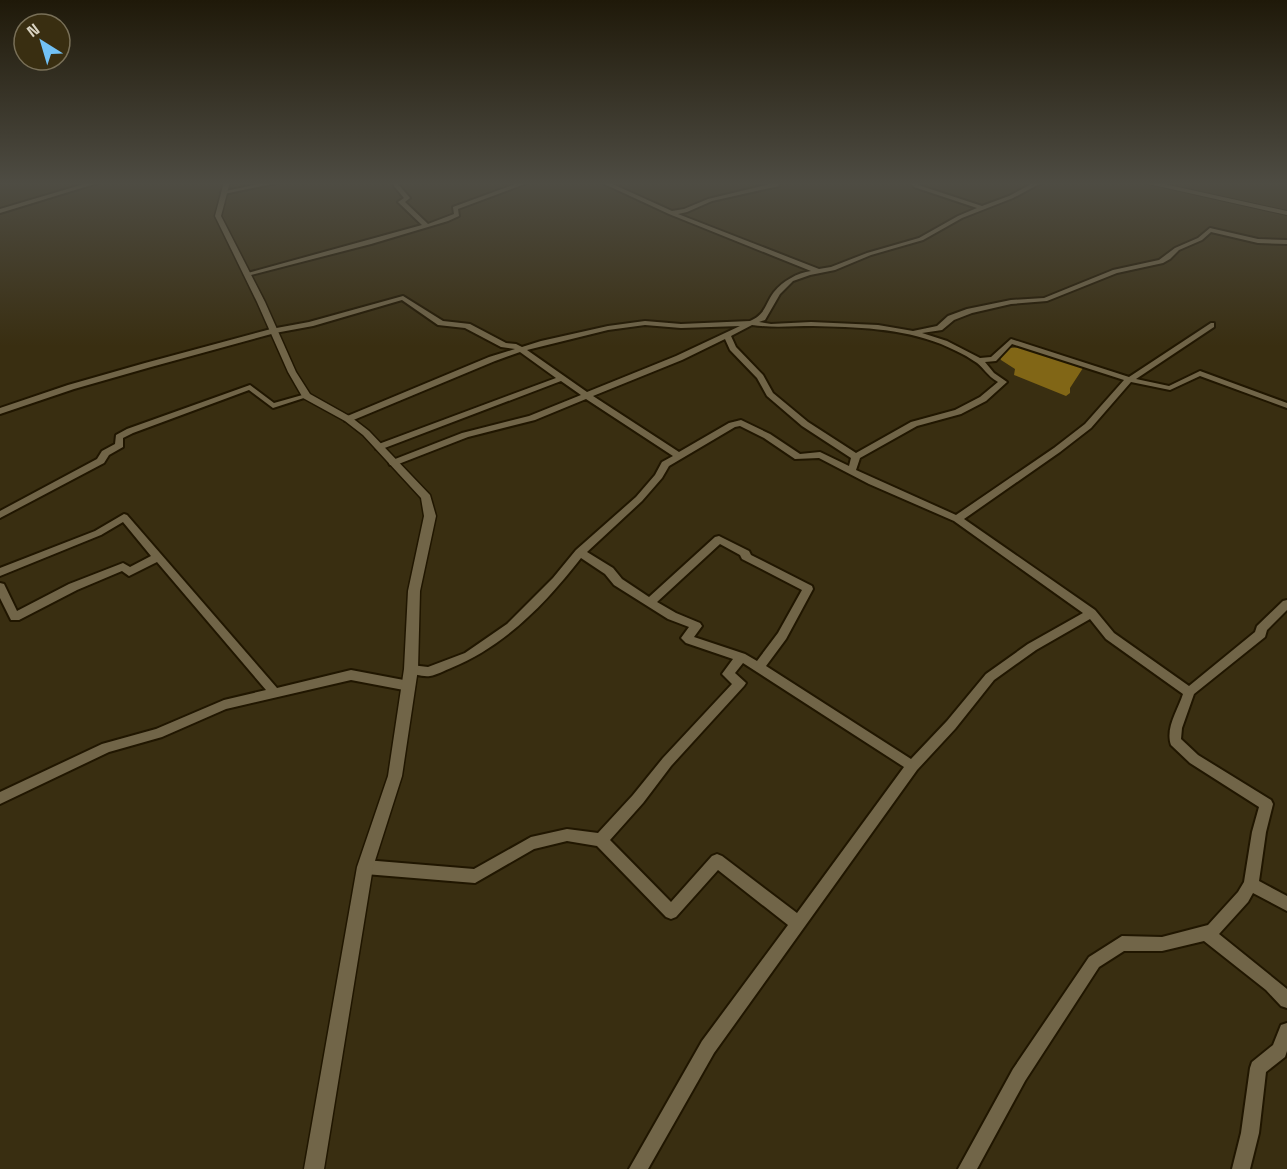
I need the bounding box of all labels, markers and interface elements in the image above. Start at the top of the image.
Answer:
north arrow [12,12,72,72]
text: N [23,19,44,42]

